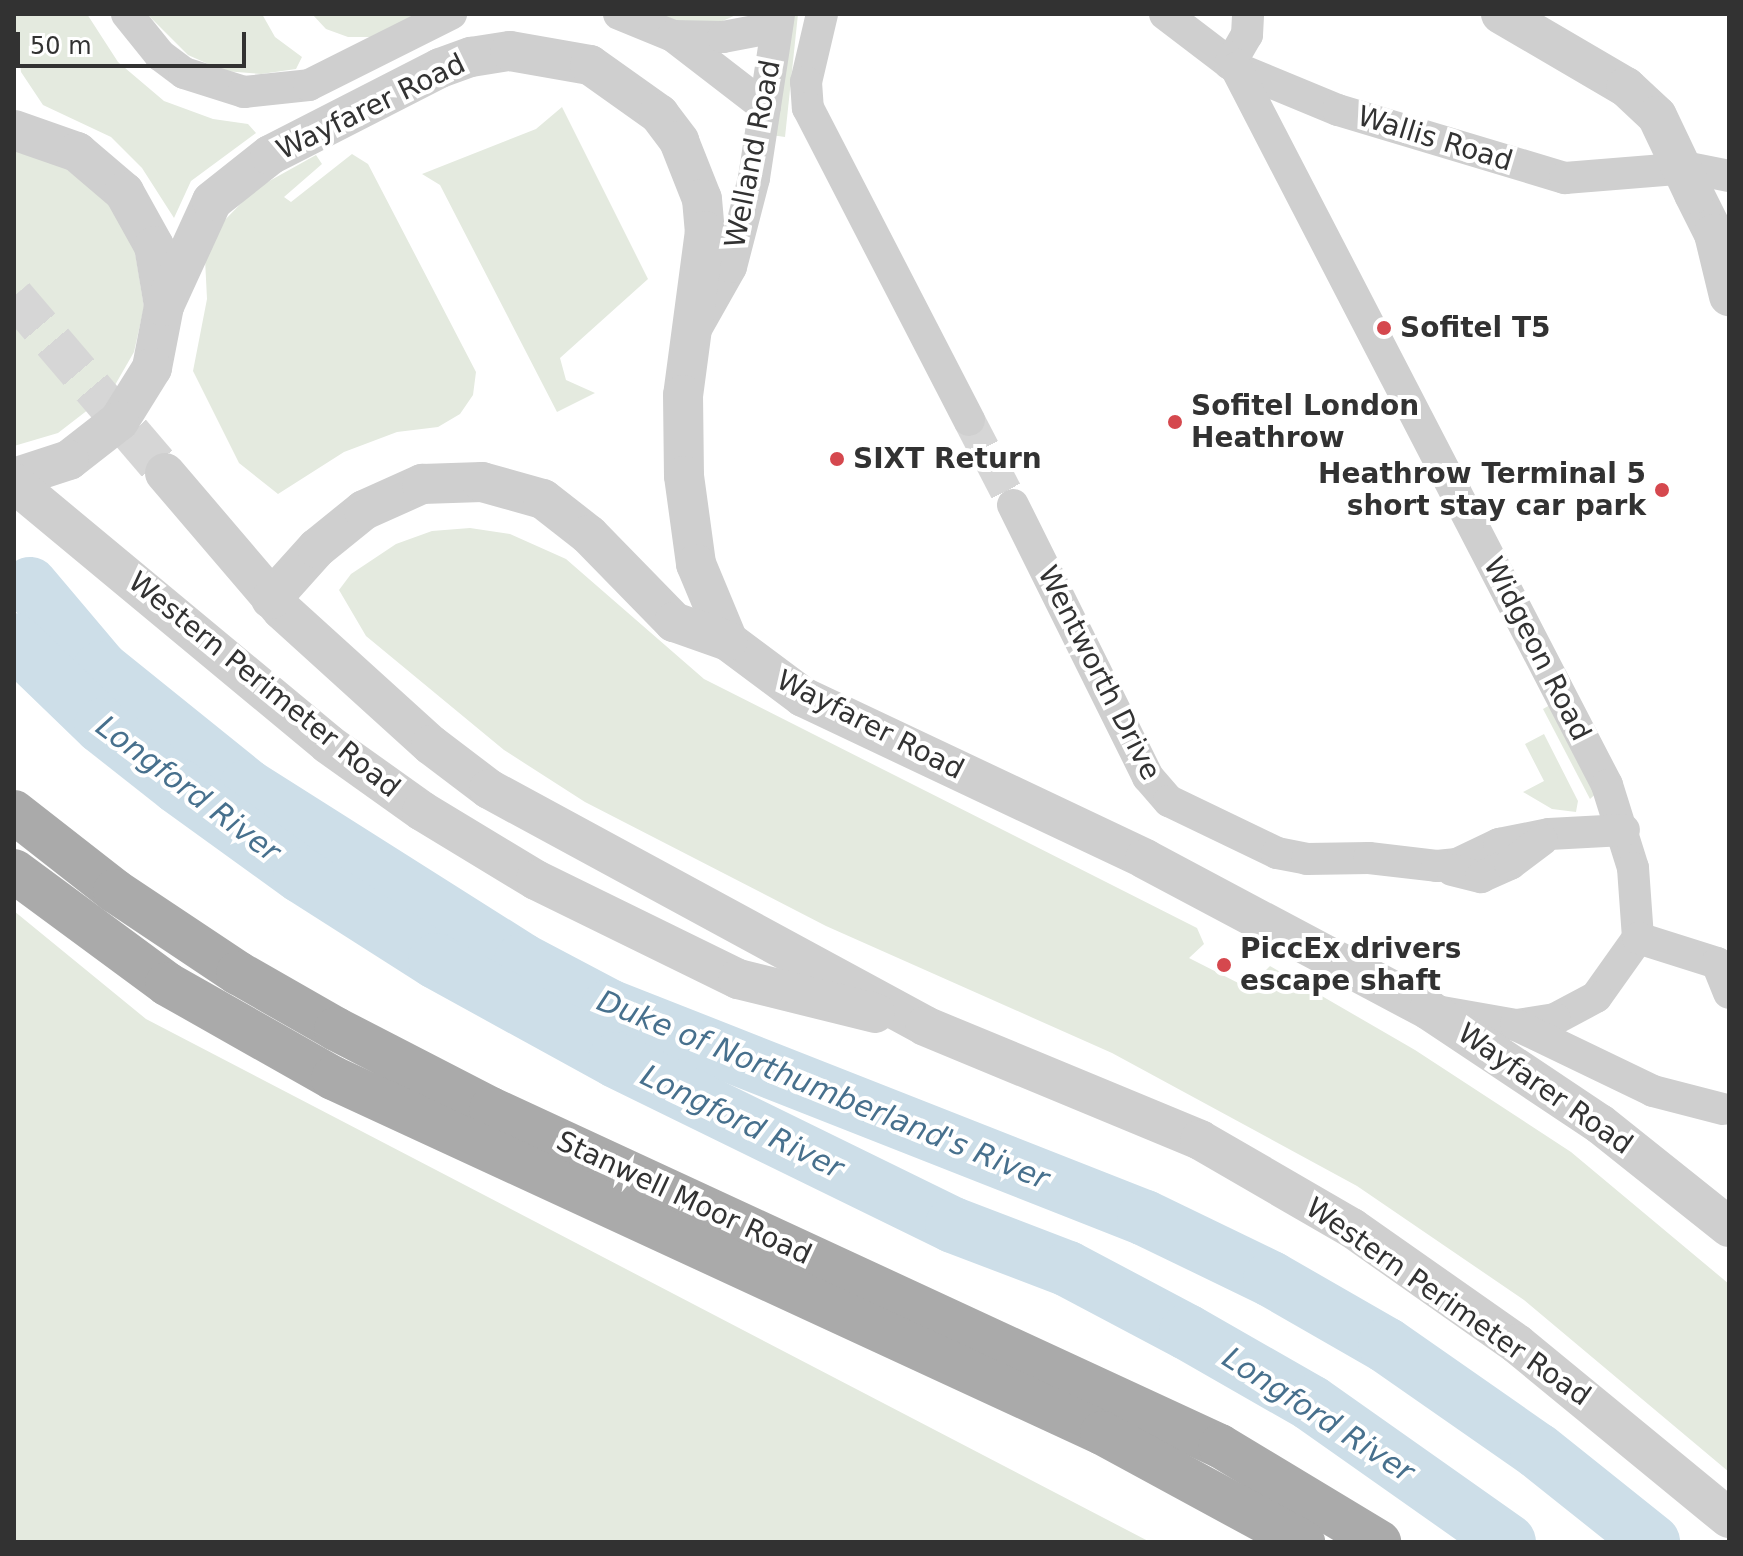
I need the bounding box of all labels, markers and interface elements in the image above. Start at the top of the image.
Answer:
scale bar [20,16,250,66]
text: 50 m [30,32,92,60]
street label: Wayfarer Road [271,47,471,167]
street label: Welland Road [718,57,788,251]
street label: Wallis Road [1354,100,1516,178]
place label: Sofitel T5 [1400,311,1550,345]
marker: Sofitel T5 [1375,319,1393,337]
place label: Sofitel London Heathrow [1191,389,1419,455]
marker: Sofitel London Heathrow [1166,413,1184,431]
place label: SIXT Return [853,442,1042,476]
marker: SIXT Return [828,450,846,468]
place label: Heathrow Terminal 5 short stay car park [1318,457,1646,523]
marker: Heathrow Terminal 5 short stay car park [1653,481,1671,499]
street label: Widgeon Road [1476,552,1598,746]
street label: Wentworth Drive [1031,560,1167,786]
street label: Western Perimeter Road [122,565,406,805]
street label: Wayfarer Road [771,663,969,787]
water label: Longford River [89,708,287,870]
place label: PiccEx drivers escape shaft [1240,932,1461,998]
marker: PiccEx drivers escape shaft [1215,956,1233,974]
water label: Duke of Northumberland's River [592,983,1054,1197]
street label: Wayfarer Road [1451,1016,1639,1162]
water label: Longford River [635,1057,849,1187]
street label: Stanwell Moor Road [551,1124,817,1272]
street label: Western Perimeter Road [1299,1191,1597,1413]
water label: Longford River [1216,1340,1420,1490]

